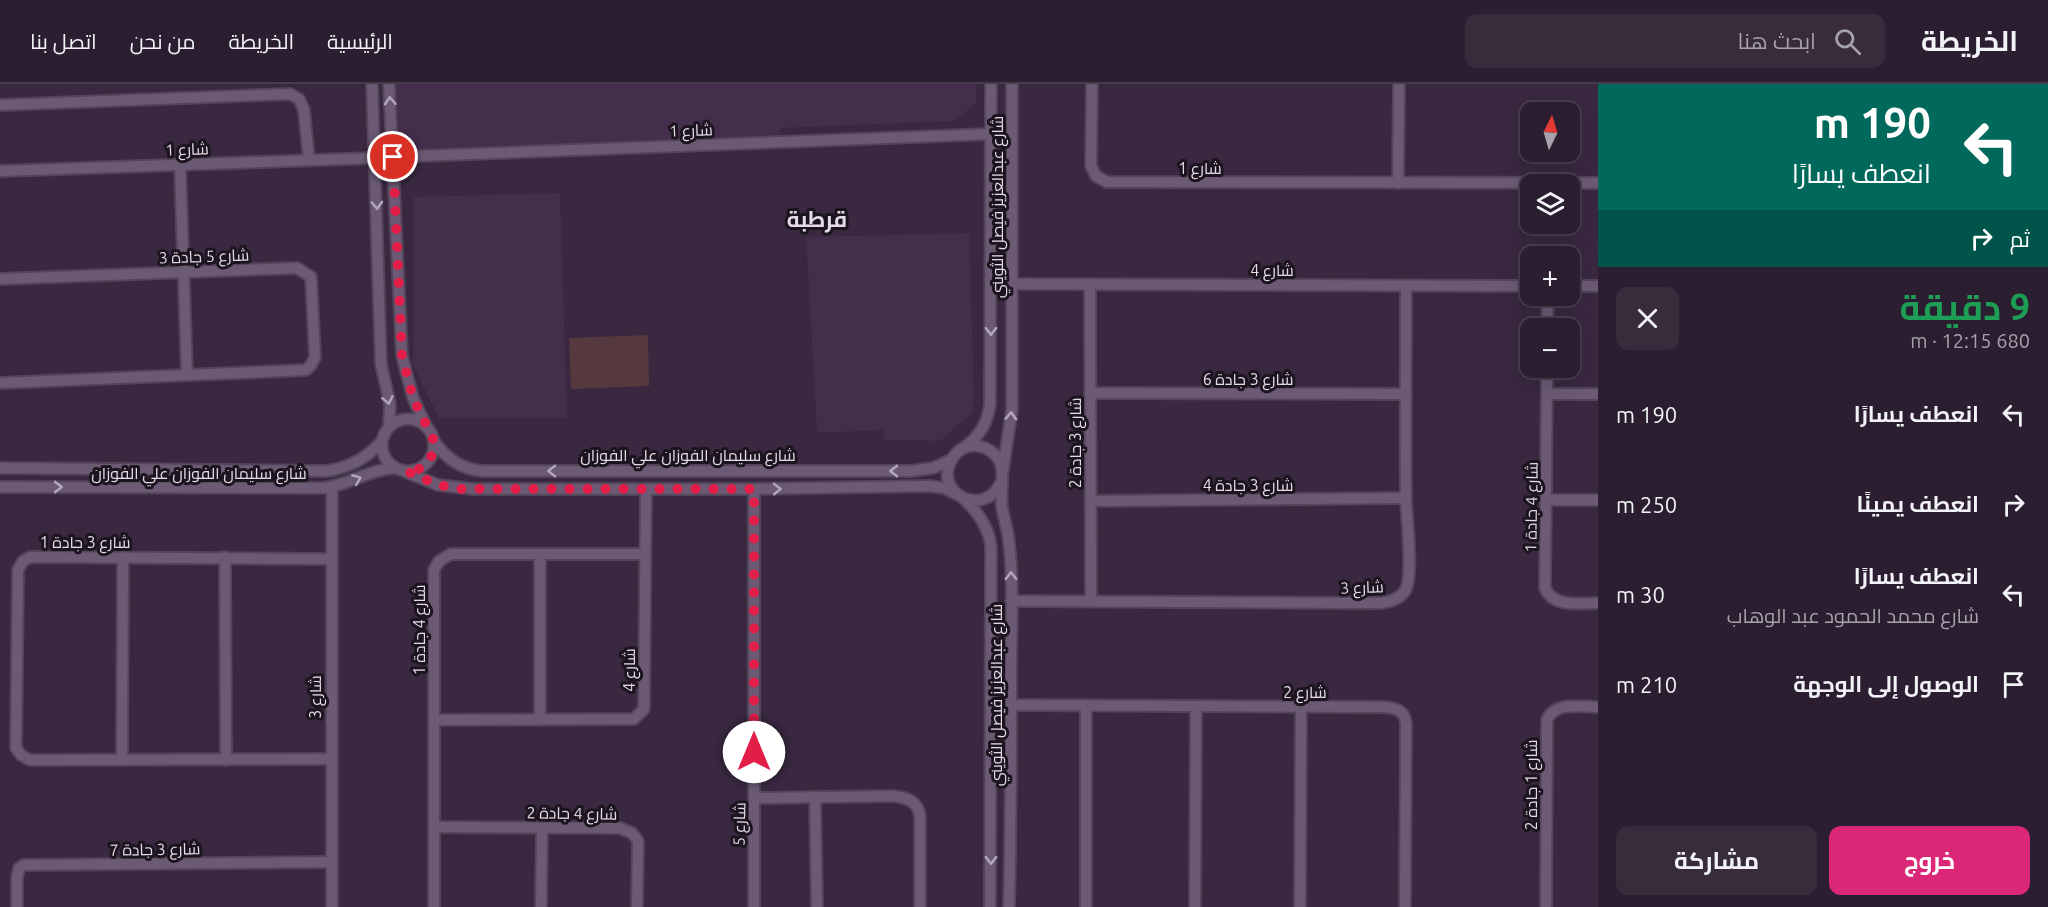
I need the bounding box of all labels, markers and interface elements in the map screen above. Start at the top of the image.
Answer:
search box [1465,14,1885,68]
icon: search [1831,25,1864,58]
text: الخريطة [1921,25,2018,56]
text: ابحث هنا [1737,28,1816,53]
text: اتصل بنا [30,29,97,53]
text: من نحن [130,29,196,53]
text: الخريطة [229,29,294,53]
text: الرئيسية [327,29,393,53]
one-way arrow [383,97,396,106]
text: 190 m [1814,99,1931,146]
north arrow [1520,102,1580,162]
map controls [1520,102,1580,378]
icon: left [1952,108,2030,186]
street label: شارع عبدالعزيز فيصل الثويني [988,116,1011,298]
street label: شارع 1 [669,120,713,143]
pin [367,131,418,182]
street label: شارع 1 [165,139,209,162]
icon: arrive [376,140,409,173]
text: انعطف يسارًا [1792,158,1931,188]
street label: شارع 1 [1178,159,1222,180]
button: layers [1520,174,1580,234]
one-way arrow [370,201,383,210]
district label: قرطبة [787,206,847,233]
icon: right [1965,222,1998,255]
text: ثم [2010,226,2030,251]
street label: شارع 5 جادة 3 [158,245,250,270]
button: + [1520,246,1580,306]
street label: شارع 4 [1250,261,1294,282]
text: 9 دقيقة [1899,286,2030,327]
button: close [1616,287,1679,350]
button: − [1520,318,1580,378]
one-way arrow [984,327,997,336]
text: 680 m · 12:15 [1910,329,2030,352]
street label: شارع 3 جادة 6 [1203,370,1293,391]
one-way arrow [381,394,394,404]
street label: شارع 3 جادة 2 [1066,398,1087,488]
icon: left [1997,398,2030,431]
text: انعطف يسارًا [1854,401,1979,426]
text: 190 m [1616,402,1677,427]
one-way arrow [1005,411,1018,420]
street label: شارع سليمان الفوزان علي الفوزان [580,446,796,469]
street label: شارع 4 جادة 1 [1521,461,1544,553]
street label: شارع سليمان الفوزان علي الفوزان [91,464,307,487]
one-way arrow [547,465,556,477]
one-way arrow [889,465,898,477]
one-way arrow [351,474,362,486]
street label: شارع 3 جادة 4 [1203,476,1293,497]
one-way arrow [54,481,63,494]
one-way arrow [772,483,781,495]
icon: right [1997,488,2030,521]
text: انعطف يمينًا [1857,491,1979,516]
text: 250 m [1616,492,1677,517]
street label: شارع 3 جادة 1 [40,533,130,554]
text: انعطف يسارًا [1854,563,1979,588]
one-way arrow [1004,571,1017,580]
street label: شارع 3 [1340,577,1384,600]
icon: left [1997,578,2030,611]
text: 30 m [1616,582,1665,607]
street label: شارع 4 جادة 1 [410,585,431,675]
street label: شارع عبدالعزيز فيصل الثويني [987,604,1010,786]
text: شارع محمد الحمود عبد الوهاب [1727,604,1979,627]
street label: شارع 4 [620,648,641,692]
icon: arrive [1997,668,2030,701]
text: الوصول إلى الوجهة [1793,671,1979,696]
text: 210 m [1616,672,1677,697]
street label: شارع 3 [306,675,327,719]
street label: شارع 2 [1283,683,1327,704]
position arrow [722,720,786,784]
street label: شارع 1 جادة 2 [1522,740,1543,830]
street label: شارع 5 [730,802,751,846]
street label: شارع 4 جادة 2 [526,803,618,826]
button: مشاركة [1616,826,1817,895]
button: خروج [1829,826,2030,895]
street label: شارع 3 جادة 7 [109,839,201,862]
one-way arrow [985,856,997,865]

